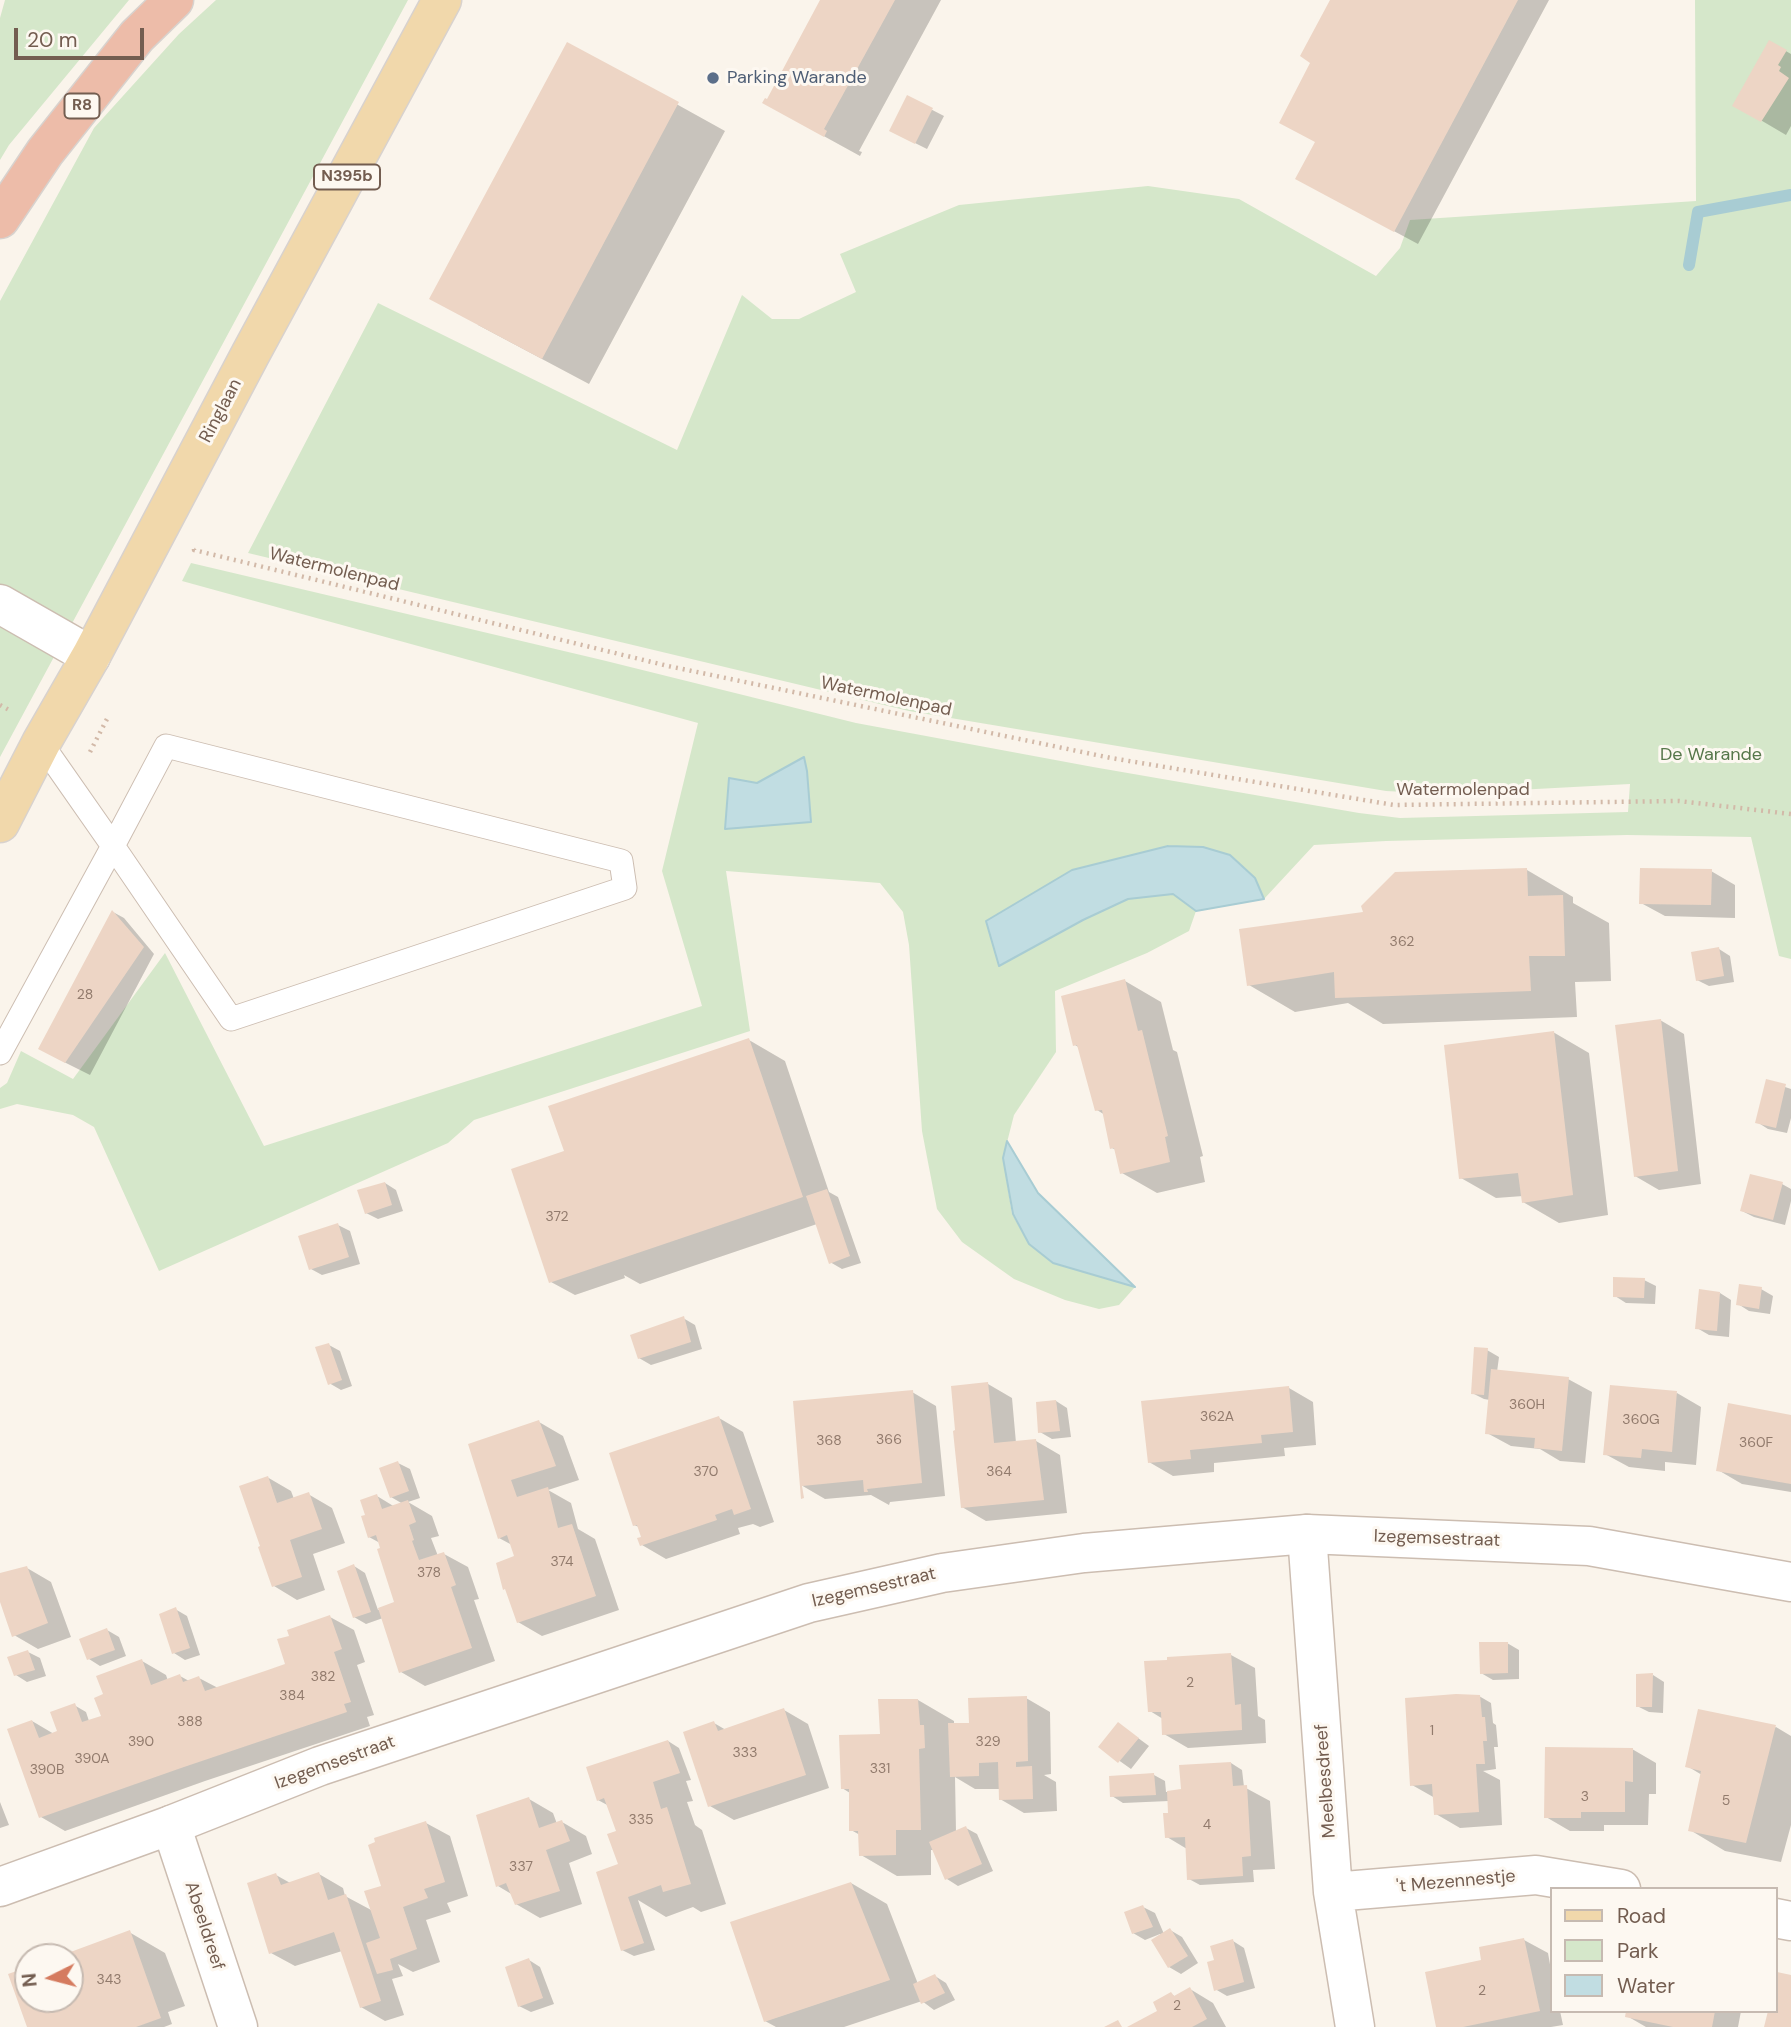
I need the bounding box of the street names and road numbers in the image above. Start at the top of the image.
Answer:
road number: R8 [64,94,100,118]
road number: N395b [314,164,380,190]
street label: Ringlaan [195,375,247,447]
street label: Watermolenpad [267,543,401,597]
street label: Watermolenpad [819,673,953,721]
street label: Watermolenpad [1396,779,1530,801]
street label: Izegemsestraat [1373,1526,1501,1552]
street label: Izegemsestraat [810,1563,938,1613]
street label: Meelbesdreef [1311,1723,1341,1839]
street label: Izegemsestraat [272,1731,398,1795]
street label: 't Mezennestje [1395,1866,1517,1898]
street label: Abeeldreef [180,1879,228,1973]

